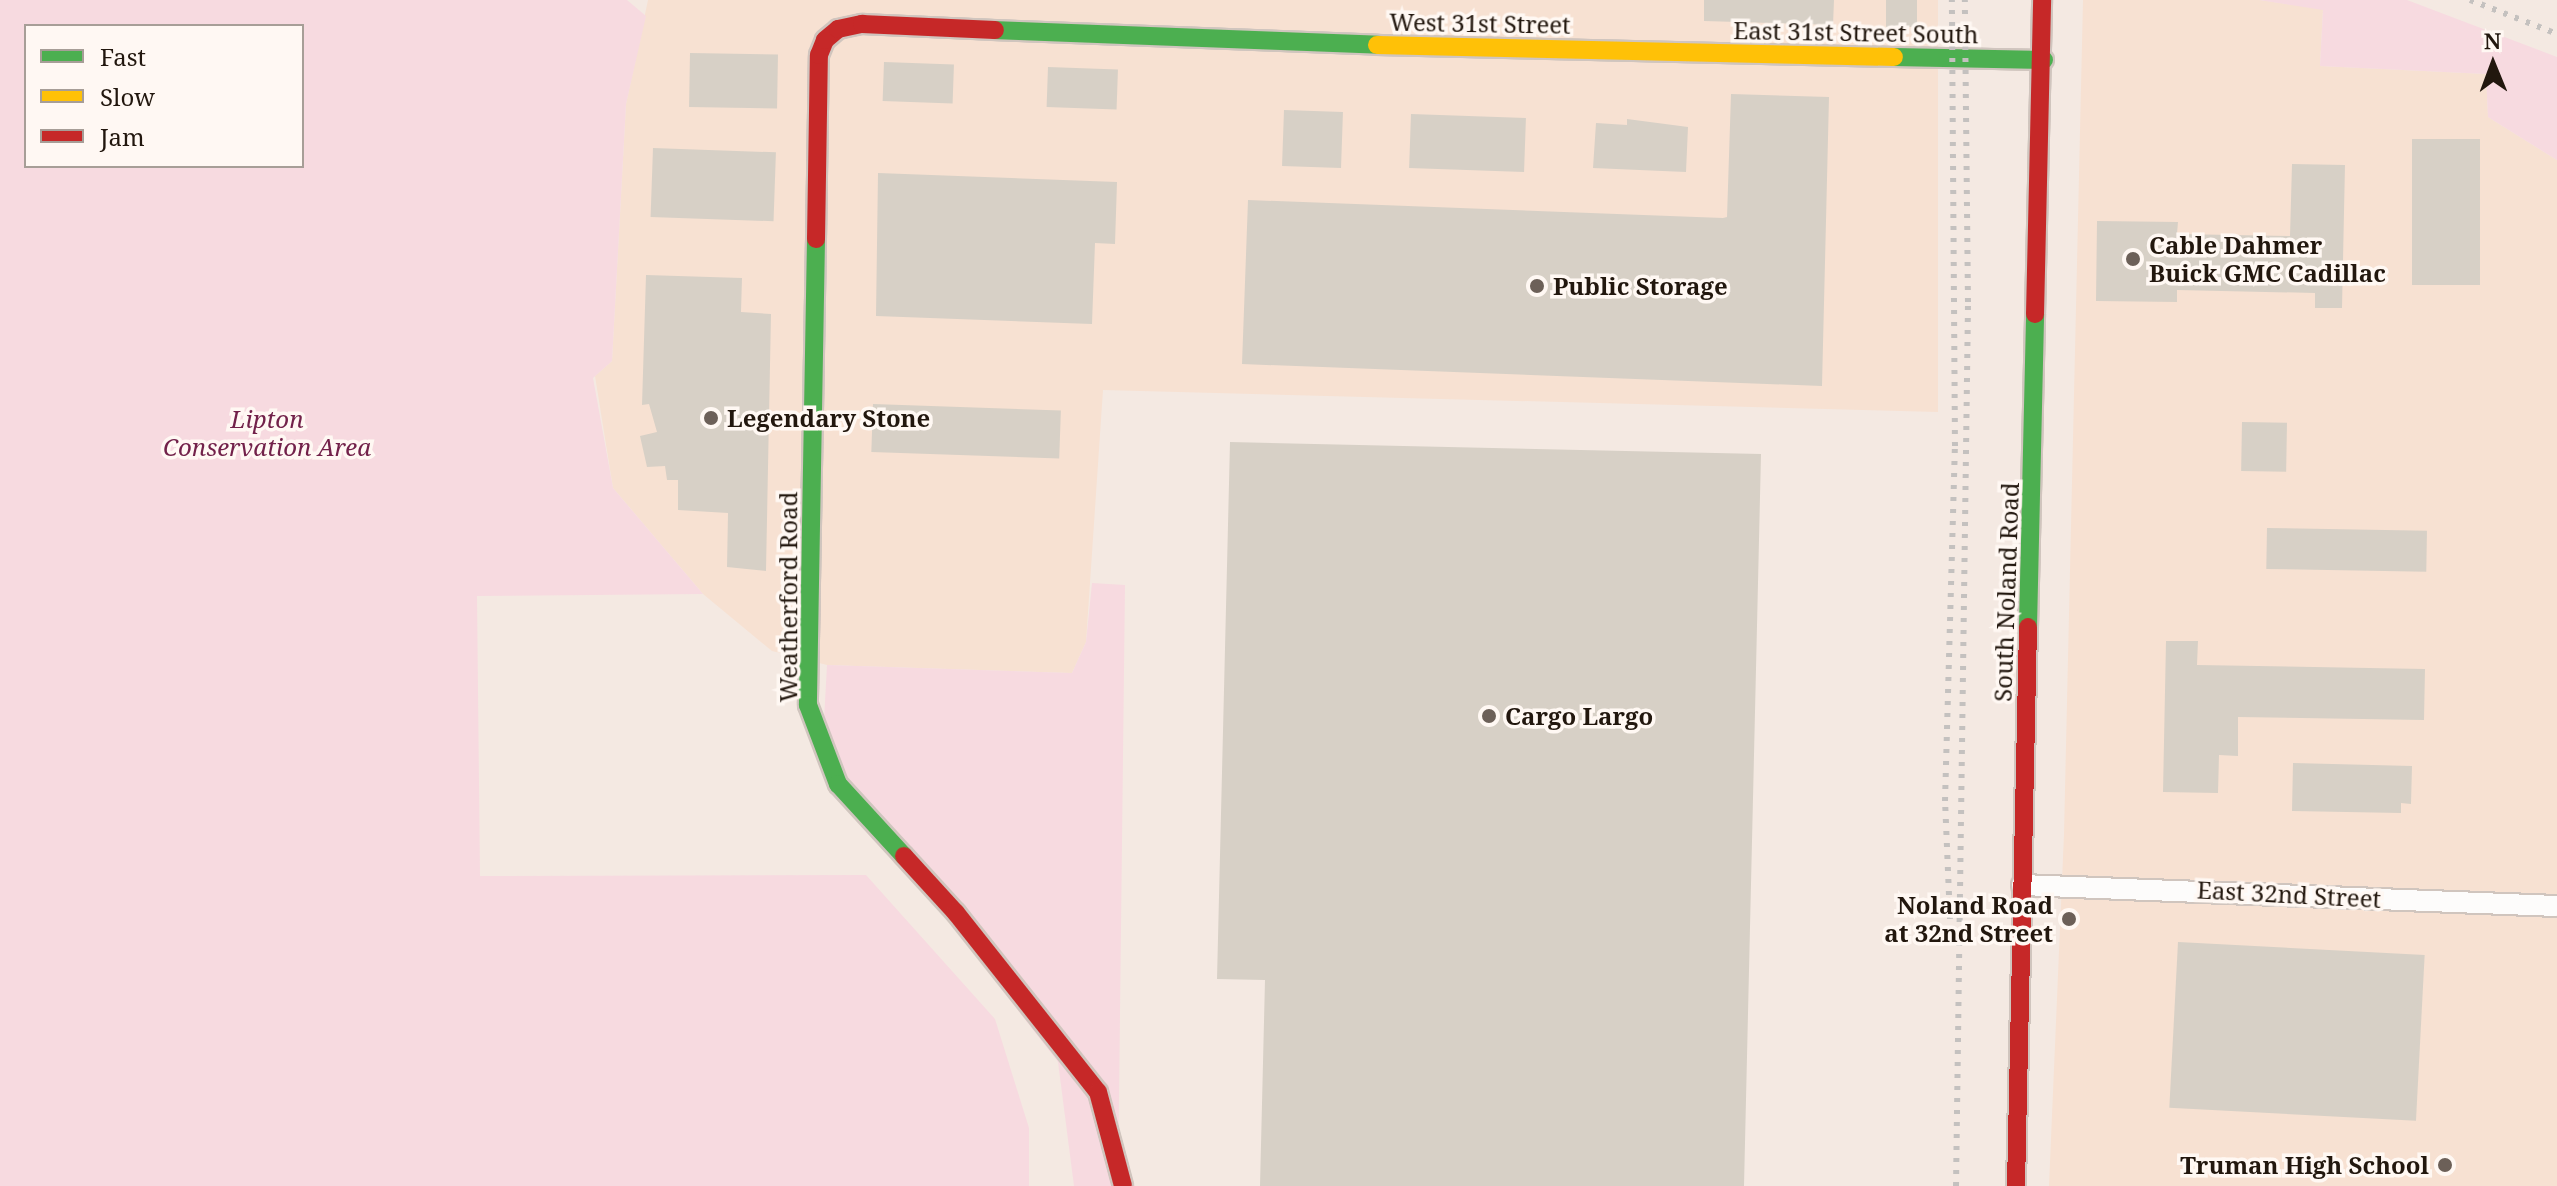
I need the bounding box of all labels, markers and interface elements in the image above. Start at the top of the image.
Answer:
street label: West 31st Street [1389,7,1571,39]
street label: East 31st Street South [1733,15,1979,49]
legend [24,24,304,168]
north arrow [2453,24,2533,104]
text: N [2484,25,2502,55]
text: Fast [100,40,146,73]
text: Slow [100,80,155,113]
text: Jam [100,120,145,153]
place label: Cable Dahmer Buick GMC Cadillac [2149,231,2386,287]
marker: Cable Dahmer Buick GMC Cadillac [2124,250,2142,268]
place label: Public Storage [1553,272,1728,300]
marker: Public Storage [1528,277,1546,295]
place label: Legendary Stone [727,404,930,432]
park label: Lipton Conservation Area [163,405,371,461]
marker: Legendary Stone [702,409,720,427]
street label: South Noland Road [1988,482,2024,702]
street label: Weatherford Road [774,492,802,702]
place label: Cargo Largo [1505,702,1653,730]
marker: Cargo Largo [1480,707,1498,725]
street label: East 32nd Street [2196,875,2382,913]
place label: Noland Road at 32nd Street [1884,891,2053,947]
marker: Noland Road at 32nd Street [2060,910,2078,928]
place label: Truman High School [2180,1151,2429,1179]
marker: Truman High School [2436,1156,2454,1174]

